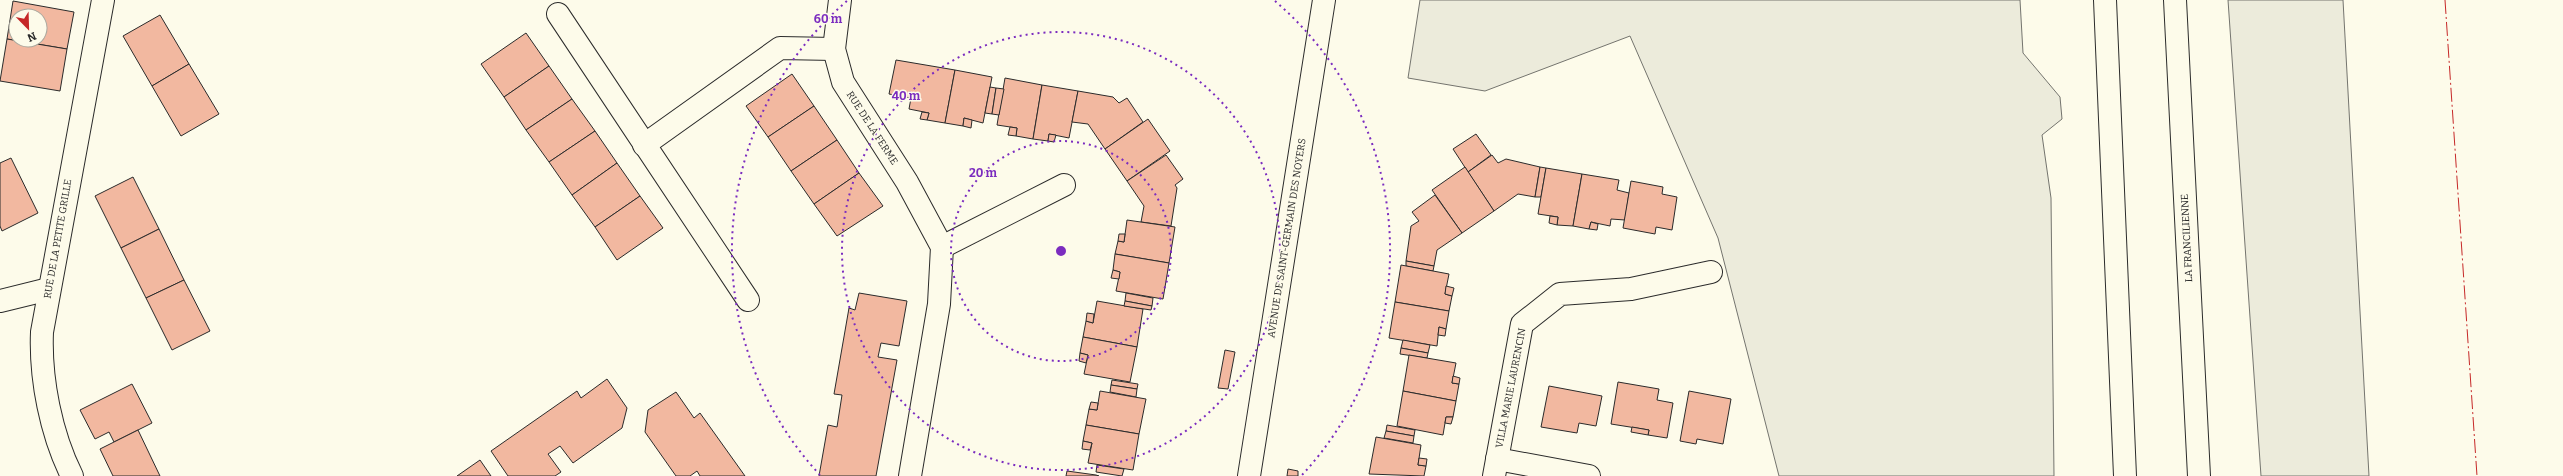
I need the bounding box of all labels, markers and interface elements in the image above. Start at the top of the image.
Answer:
north arrow [8,8,48,48]
text: 60 m [814,12,843,26]
text: N [25,29,38,45]
street label: RUE DE LA FERME [844,89,900,167]
text: 40 m [892,89,921,103]
street label: AVENUE DE SAINT-GERMAIN DES NOYERS [1265,137,1309,339]
text: 20 m [969,166,998,180]
street label: RUE DE LA PETITE GRILLE [42,178,74,300]
street label: LA FRANCILIENNE [2179,194,2195,282]
centre of rings [1054,244,1068,258]
street label: VILLA MARIE LAURENCIN [1493,327,1529,449]

